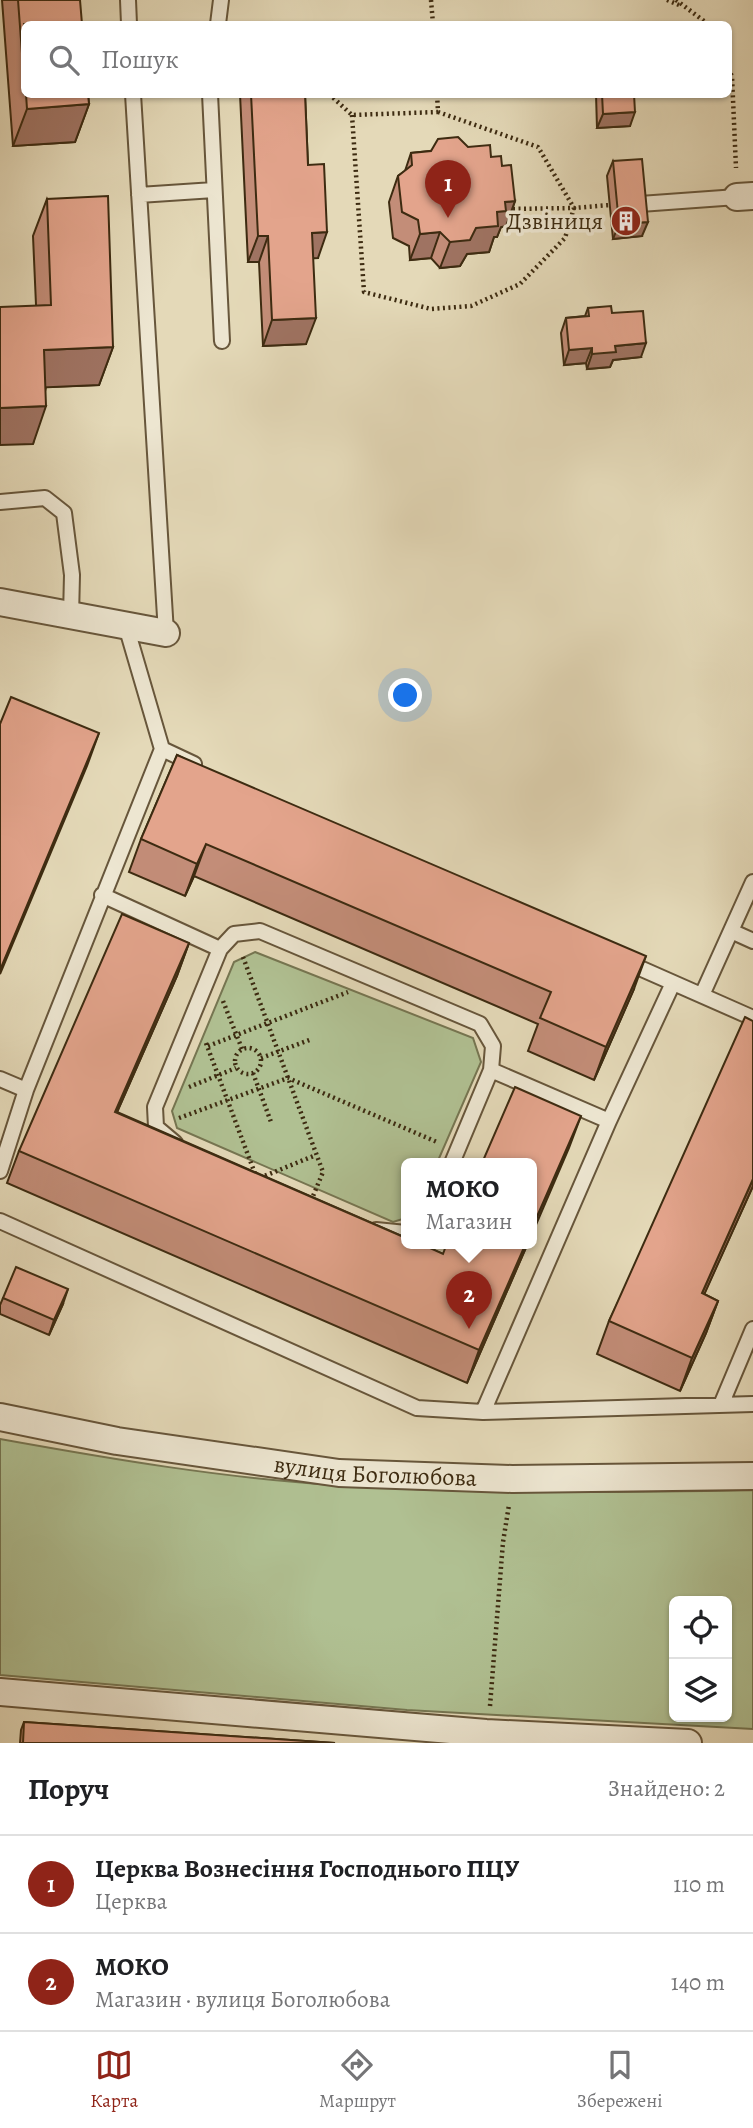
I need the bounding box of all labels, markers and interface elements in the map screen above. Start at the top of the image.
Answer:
search box [21,21,732,98]
icon: search [45,41,83,79]
text: Пошук [101,42,179,77]
pin: 1 [425,160,471,218]
building icon: Дзвіниця [609,204,643,238]
place label: Дзвіниця [506,205,603,237]
your location [388,678,422,712]
popup [401,1158,537,1249]
text: МОКО [426,1171,499,1206]
text: Магазин [426,1206,512,1237]
pin: 2 [446,1271,492,1329]
street label: вулиця Боголюбова [272,1448,477,1494]
map controls [669,1596,732,1722]
button: locate [669,1596,732,1659]
button: layers [669,1659,732,1722]
text: Поруч [28,1769,109,1809]
text: Знайдено: 2 [608,1773,725,1804]
text: Церква Вознесіння Господнього ПЦУ [95,1851,519,1886]
text: 1 [47,1869,55,1900]
text: 110 m [673,1869,725,1900]
text: Церква [95,1886,167,1917]
text: МОКО [95,1949,169,1984]
text: 2 [45,1967,57,1998]
text: 140 m [671,1967,725,1998]
text: Магазин · вулиця Боголюбова [95,1984,390,2015]
tab: Карта [90,2046,138,2114]
tab: Маршрут [319,2046,396,2114]
tab: Збережені [577,2046,663,2114]

